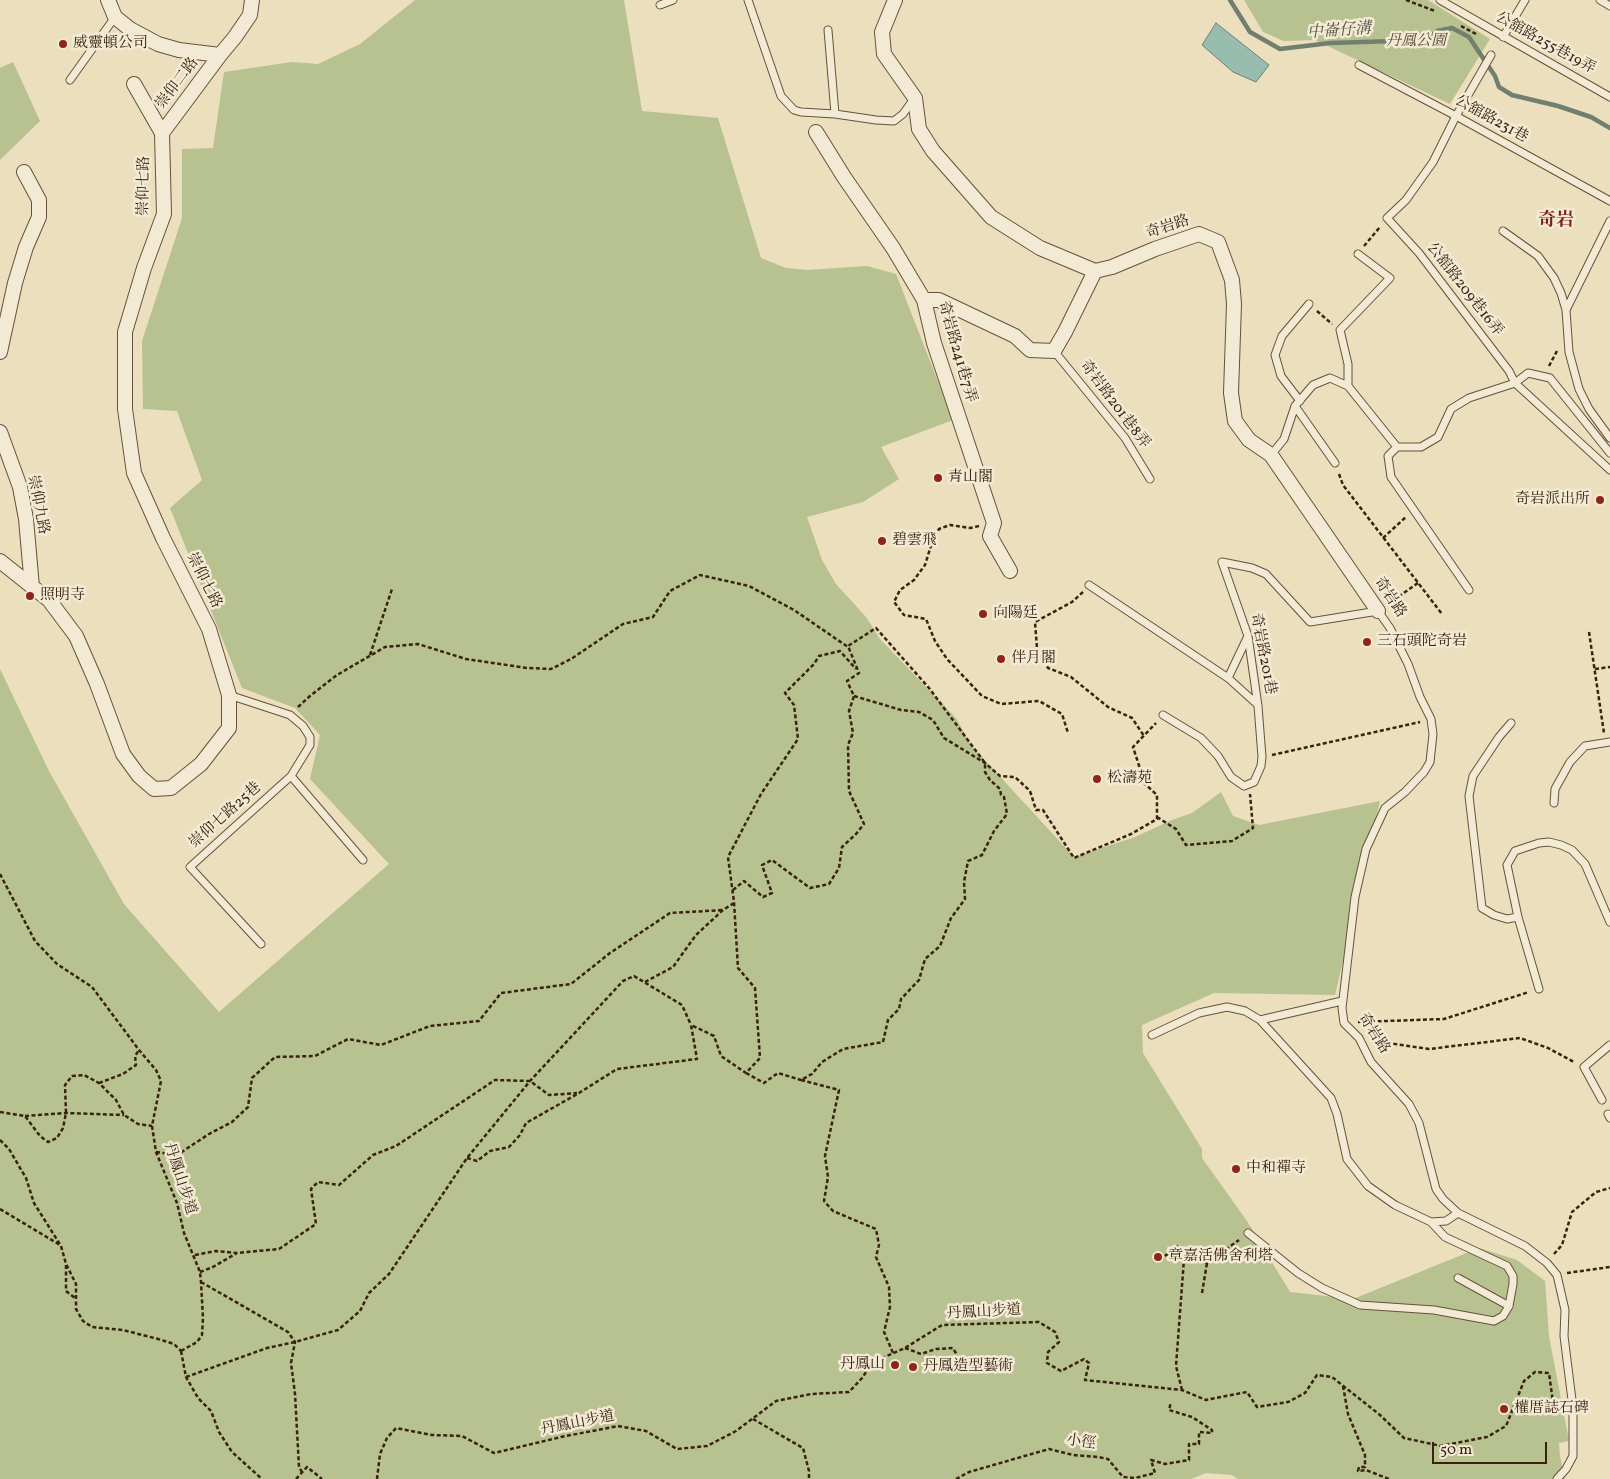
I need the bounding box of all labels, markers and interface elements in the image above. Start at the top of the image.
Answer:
street label: 公舘路255巷19弄 [1492,9,1598,79]
water label: 中崙仔溝 [1306,20,1372,44]
park label: 丹鳳公園 [1386,33,1446,51]
place label: 威靈頓公司 [73,35,148,53]
marker: 威靈頓公司 [57,38,69,50]
street label: 崇仰二路 [153,55,203,113]
street label: 公舘路231巷 [1451,92,1531,148]
street label: 崇仰七路 [135,156,155,216]
district label: 奇岩 [1538,211,1574,233]
street label: 奇岩路 [1144,212,1192,244]
street label: 公舘路209巷16弄 [1422,240,1506,340]
street label: 奇岩路241巷7弄 [933,299,979,405]
street label: 奇岩路201巷8弄 [1075,358,1153,452]
place label: 青山閣 [948,469,993,487]
marker: 青山閣 [932,472,944,484]
street label: 崇仰九路 [22,474,52,536]
place label: 奇岩派出所 [1515,491,1590,509]
marker: 奇岩派出所 [1594,494,1606,506]
place label: 碧雲飛 [892,532,937,550]
marker: 碧雲飛 [876,535,888,547]
street label: 崇仰七路 [181,550,225,612]
street label: 奇岩路 [1369,574,1409,622]
place label: 照明寺 [40,587,85,605]
marker: 照明寺 [24,590,36,602]
place label: 向陽廷 [993,605,1038,623]
marker: 向陽廷 [977,608,989,620]
street label: 奇岩路201巷 [1245,612,1279,696]
place label: 三石頭陀奇岩 [1377,633,1467,651]
marker: 三石頭陀奇岩 [1361,636,1373,648]
place label: 伴月閣 [1011,650,1056,668]
marker: 伴月閣 [995,653,1007,665]
place label: 松濤苑 [1107,770,1152,788]
marker: 松濤苑 [1091,773,1103,785]
street label: 崇仰七路25巷 [186,779,266,853]
street label: 奇岩路 [1353,1010,1393,1058]
street label: 丹鳳山步道 [159,1141,199,1217]
place label: 中和禪寺 [1246,1160,1306,1178]
marker: 中和禪寺 [1230,1163,1242,1175]
place label: 章嘉活佛舍利塔 [1168,1248,1273,1266]
marker: 章嘉活佛舍利塔 [1152,1251,1164,1263]
street label: 丹鳳山步道 [946,1302,1022,1324]
place label: 丹鳳山 [840,1356,885,1374]
place label: 丹鳳造型藝術 [923,1358,1013,1376]
marker: 丹鳳山 [889,1359,901,1371]
marker: 丹鳳造型藝術 [907,1361,919,1373]
place label: 權厝誌石碑 [1514,1400,1589,1418]
marker: 權厝誌石碑 [1498,1403,1510,1415]
street label: 丹鳳山步道 [539,1408,617,1440]
street label: 小徑 [1065,1432,1097,1454]
scale bar [1435,1432,1550,1464]
text: 50 m [1440,1440,1472,1461]

